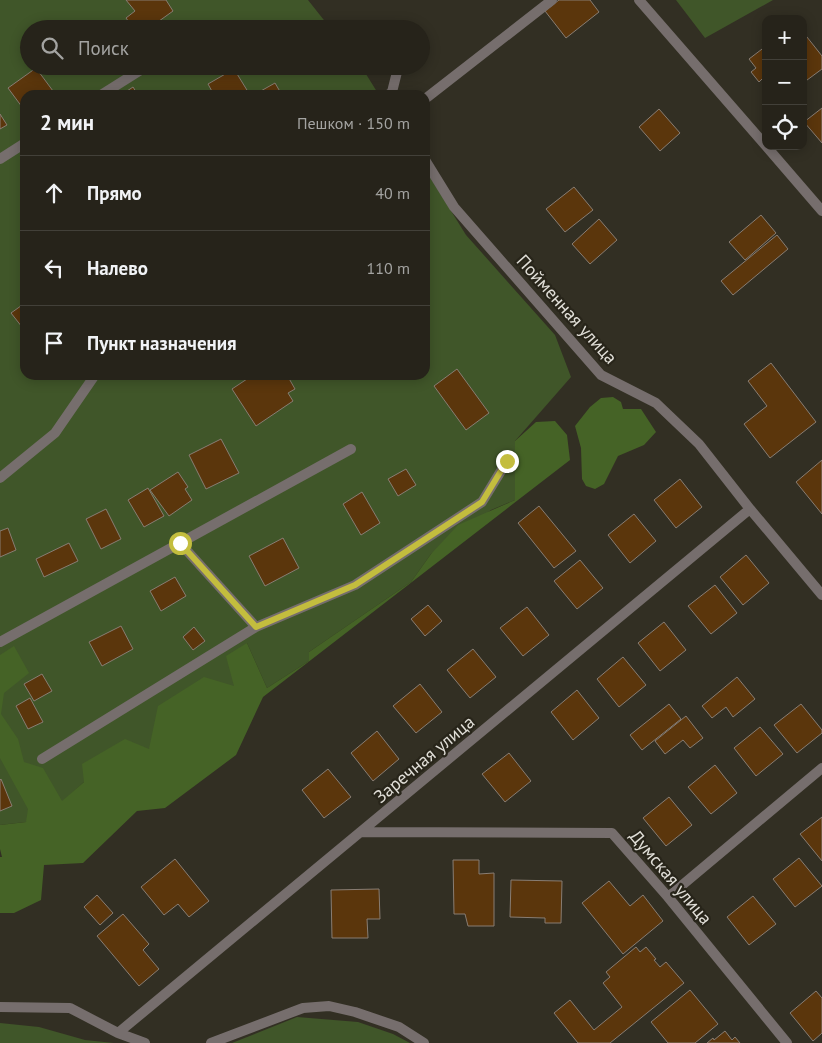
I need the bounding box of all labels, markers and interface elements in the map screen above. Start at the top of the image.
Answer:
map controls [762,15,807,150]
button: + [762,15,807,60]
search box [20,20,430,75]
icon: search [38,34,66,62]
text: Поиск [78,36,129,60]
button: − [762,60,807,105]
button: locate [762,105,807,150]
text: 2 мин [40,109,94,136]
text: Пешком · 150 m [297,113,410,133]
icon: ahead [40,179,68,207]
text: Прямо [87,181,142,205]
text: 40 m [375,183,410,203]
street label: Пойменная улица [512,249,622,369]
icon: left [40,254,68,282]
text: Налево [87,256,148,280]
text: 110 m [367,258,410,278]
icon: arrive [40,329,68,357]
text: Пункт назначения [87,331,237,355]
route end [496,450,519,473]
route start [169,532,192,555]
street label: Заречная улица [369,710,479,808]
street label: Думская улица [625,825,717,929]

